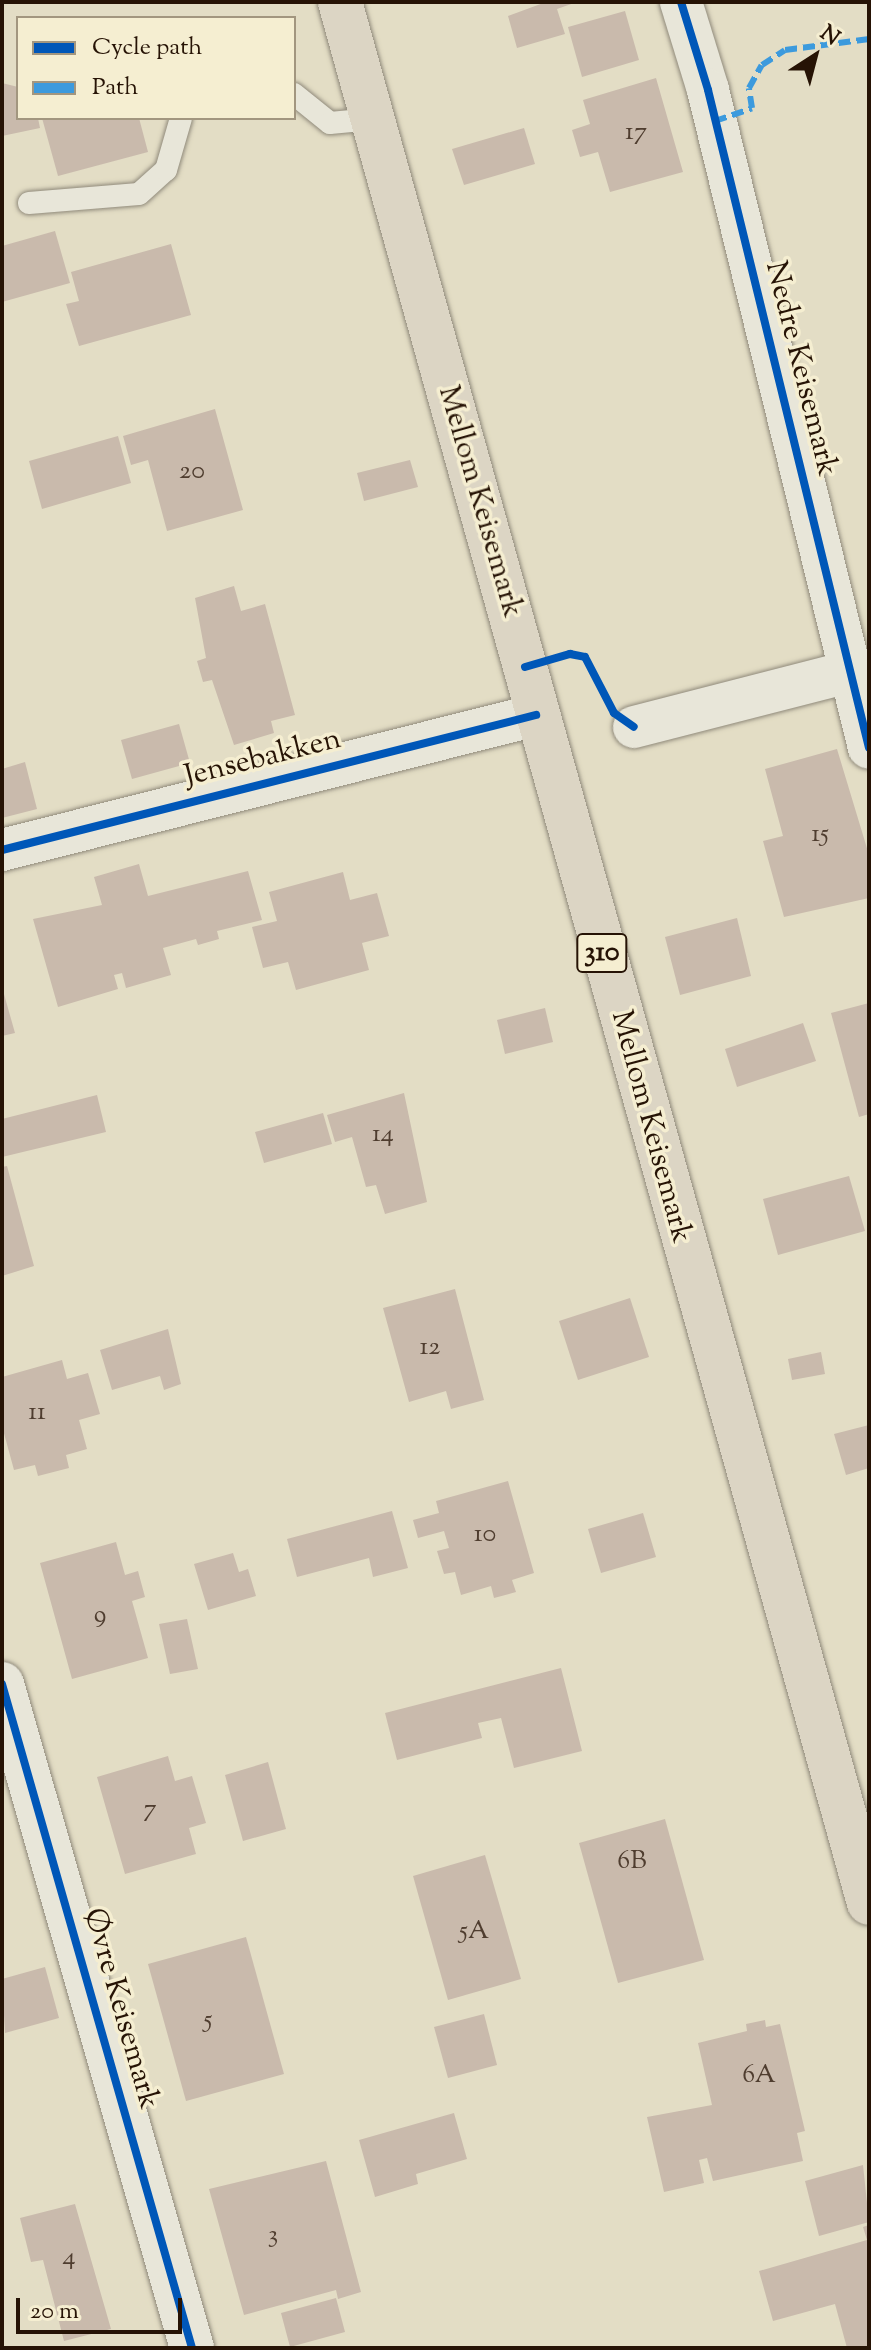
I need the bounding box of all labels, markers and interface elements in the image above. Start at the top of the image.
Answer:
legend [16,16,296,120]
north arrow [775,16,855,96]
text: N [813,18,846,55]
text: Cycle path [92,31,202,65]
text: Path [92,71,138,105]
house number: 17 [625,117,647,149]
street label: Nedre Keisemark [756,258,844,480]
street label: Mellom Keisemark [429,382,529,622]
house number: 20 [179,456,205,488]
street label: Jensebakken [181,722,345,796]
house number: 15 [811,819,829,851]
road number: 310 [576,929,628,977]
street label: Mellom Keisemark [602,1007,698,1247]
house number: 14 [372,1119,394,1151]
house number: 12 [419,1332,441,1364]
house number: 11 [28,1397,46,1429]
house number: 10 [474,1519,496,1551]
house number: 9 [94,1600,106,1632]
house number: 7 [143,1794,157,1826]
house number: 6B [617,1846,647,1878]
street label: Øvre Keisemark [74,1904,166,2114]
house number: 5A [459,1916,489,1948]
house number: 5 [204,2005,212,2037]
house number: 6A [742,2060,776,2092]
house number: 3 [268,2220,278,2252]
house number: 4 [62,2242,76,2274]
scale bar [20,2282,186,2332]
text: 20 m [30,2295,79,2329]

